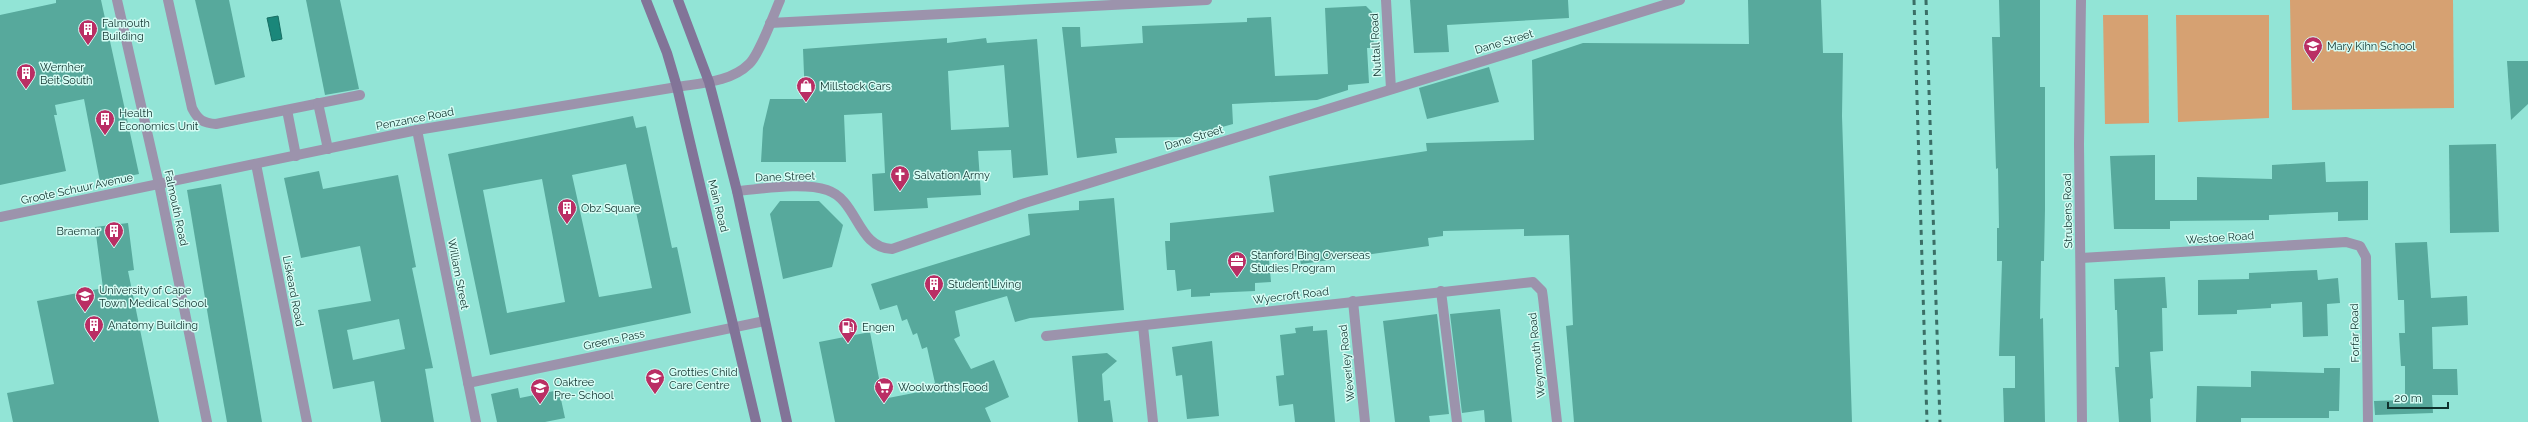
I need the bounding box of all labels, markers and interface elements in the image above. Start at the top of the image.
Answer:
street label: Nuttall Road [1368,13,1384,77]
place label: Falmouth Building [102,17,150,43]
building icon: Falmouth Building [77,18,99,46]
street label: Dane Street [1473,27,1535,57]
school or university icon: Mary Kihn School [2302,35,2324,63]
place label: Mary Kihn School [2327,40,2415,53]
place label: Wernher Beit South [40,61,93,87]
building icon: Wernher Beit South [15,62,37,90]
shop icon: Millstock Cars [795,75,817,103]
place label: Millstock Cars [820,80,891,93]
street label: Penzance Road [375,105,455,133]
place label: Health Economics Unit [119,107,199,133]
building icon: Health Economics Unit [94,108,116,136]
street label: Dane Street [1163,123,1225,153]
church icon: Salvation Army [889,164,911,192]
street label: Falmouth Road [162,169,190,247]
street label: Dane Street [755,169,816,185]
place label: Salvation Army [914,169,990,182]
street label: Groote Schuur Avenue [20,171,135,207]
street label: Strubens Road [2061,173,2075,249]
street label: Main Road [705,178,731,234]
building icon: Obz Square [556,197,578,225]
place label: Obz Square [581,202,641,215]
building icon: Braemar [103,220,125,248]
place label: Braemar [56,225,100,238]
street label: Westoe Road [2185,229,2255,247]
street label: William Street [445,238,471,311]
place label: Stanford Bing Overseas Studies Program [1251,249,1370,275]
office icon: Stanford Bing Overseas Studies Program [1226,250,1248,278]
street label: Liskeard Road [280,254,306,328]
building icon: Student Living [923,273,945,301]
place label: Student Living [948,278,1021,291]
place label: University of Cape Town Medical School [99,284,207,310]
school or university icon: University of Cape Town Medical School [74,285,96,313]
street label: Wyecroft Road [1252,285,1330,307]
street label: Forfar Road [2348,303,2362,363]
street label: Weymouth Road [1526,312,1548,398]
building icon: Anatomy Building [83,314,105,342]
fuel station icon: Engen [837,316,859,344]
place label: Anatomy Building [108,319,198,332]
place label: Engen [862,321,895,334]
street label: Weverley Road [1336,324,1357,402]
street label: Greens Pass [582,327,646,353]
place label: Grotties Child Care Centre [669,366,738,392]
school or university icon: Grotties Child Care Centre [644,367,666,395]
place label: Oaktree Pre- School [554,376,614,402]
supermarket icon: Woolworths Food [873,376,895,404]
school or university icon: Oaktree Pre- School [529,377,551,405]
place label: Woolworths Food [898,381,988,394]
scale bar [2388,384,2448,410]
text: 20 m [2394,391,2422,405]

